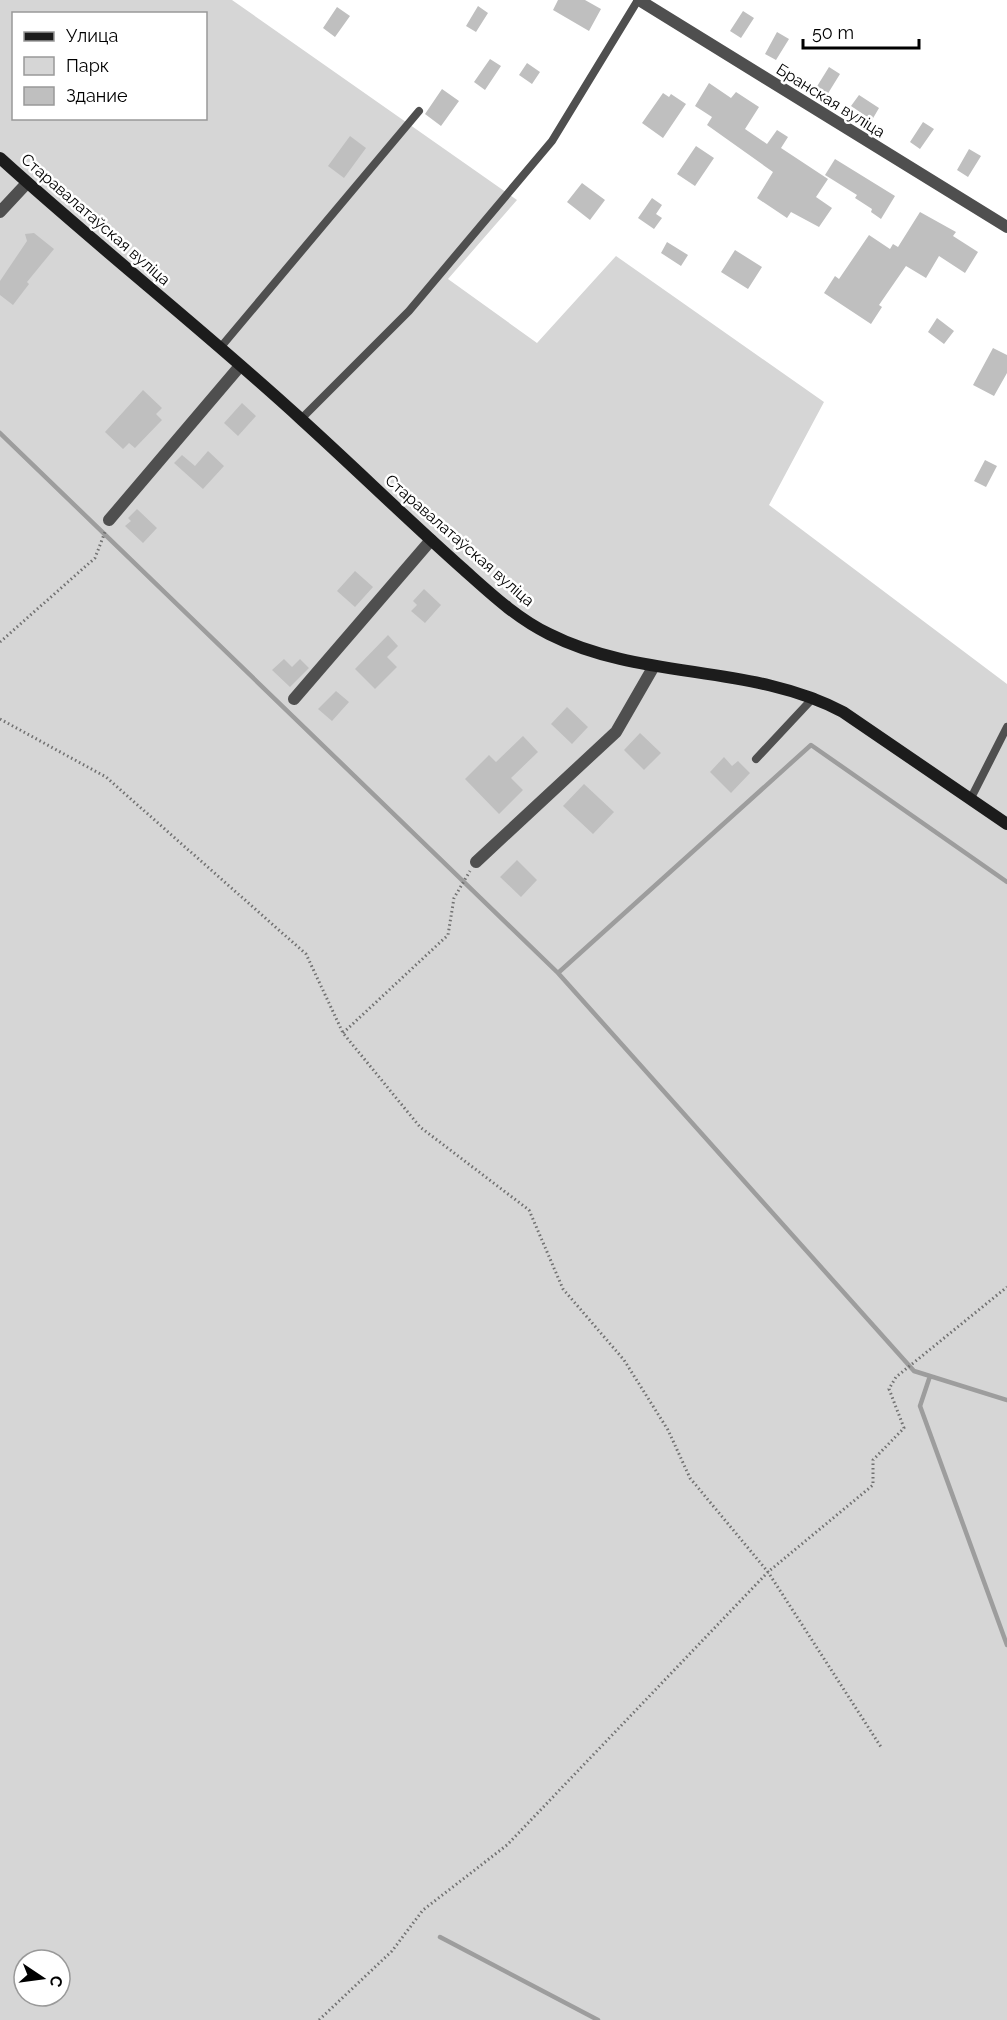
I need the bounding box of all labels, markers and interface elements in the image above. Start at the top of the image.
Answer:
legend [12,12,207,120]
scale bar [803,12,918,50]
text: 50 m [812,22,854,43]
text: Улица [66,25,118,46]
text: Парк [66,55,109,76]
street label: Бранская вуліца [773,59,888,141]
text: Здание [66,85,128,106]
street label: Старавалатаўская вуліца [17,149,174,289]
street label: Старавалатаўская вуліца [381,470,538,610]
north arrow [12,1948,72,2008]
text: С [46,1974,67,1989]

